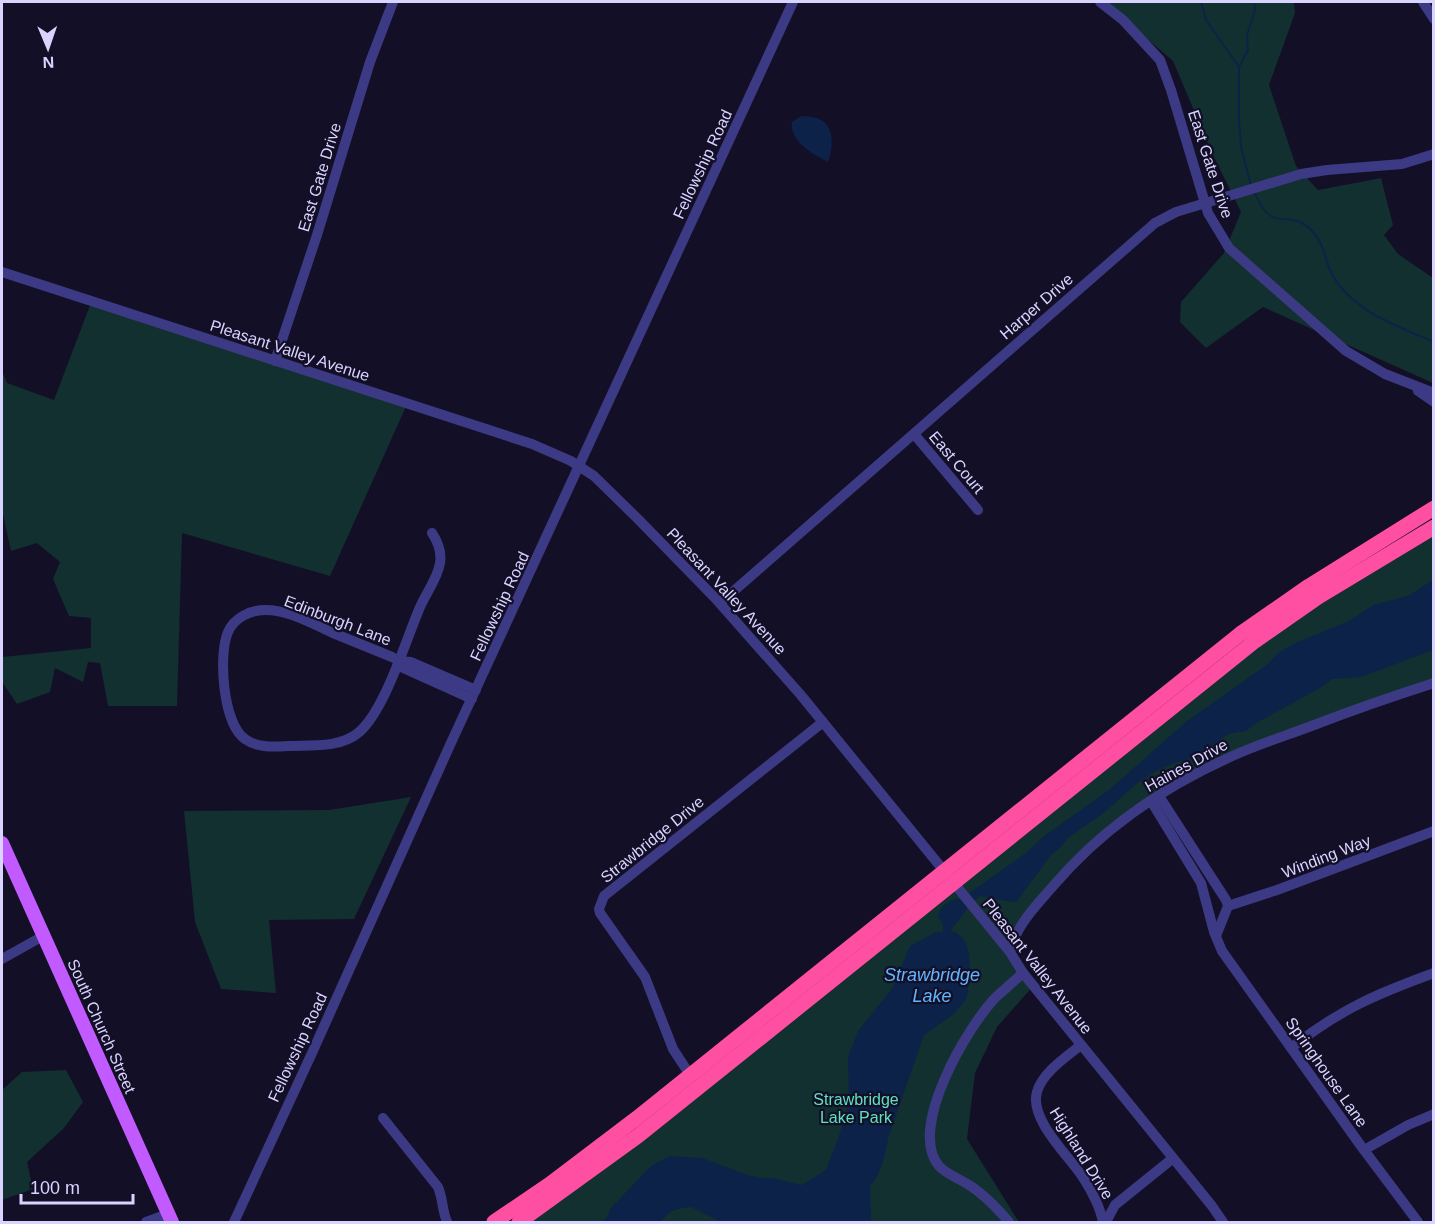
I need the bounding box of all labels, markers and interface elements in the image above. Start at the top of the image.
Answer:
north arrow [18,18,78,78]
text: N [42,54,55,71]
street label: Fellowship Road [670,107,735,221]
street label: East Gate Drive [1185,108,1236,221]
street label: East Gate Drive [295,121,344,234]
street label: Harper Drive [997,270,1076,343]
street label: Pleasant Valley Avenue [208,317,372,384]
street label: East Court [926,428,988,497]
street label: Pleasant Valley Avenue [664,525,790,658]
street label: Fellowship Road [467,549,532,663]
street label: Edinburgh Lane [282,592,394,649]
street label: Haines Drive [1142,736,1231,795]
street label: Strawbridge Drive [598,793,707,886]
street label: Winding Way [1279,832,1373,881]
street label: Pleasant Valley Avenue [980,895,1096,1037]
street label: South Church Street [64,957,139,1096]
water label: Strawbridge Lake [884,965,980,1006]
street label: Fellowship Road [265,990,330,1104]
street label: Springhouse Lane [1282,1014,1371,1130]
park label: Strawbridge Lake Park [813,1091,899,1126]
street label: Highland Drive [1047,1104,1117,1202]
scale bar [21,1167,134,1205]
text: 100 m [30,1178,80,1198]

